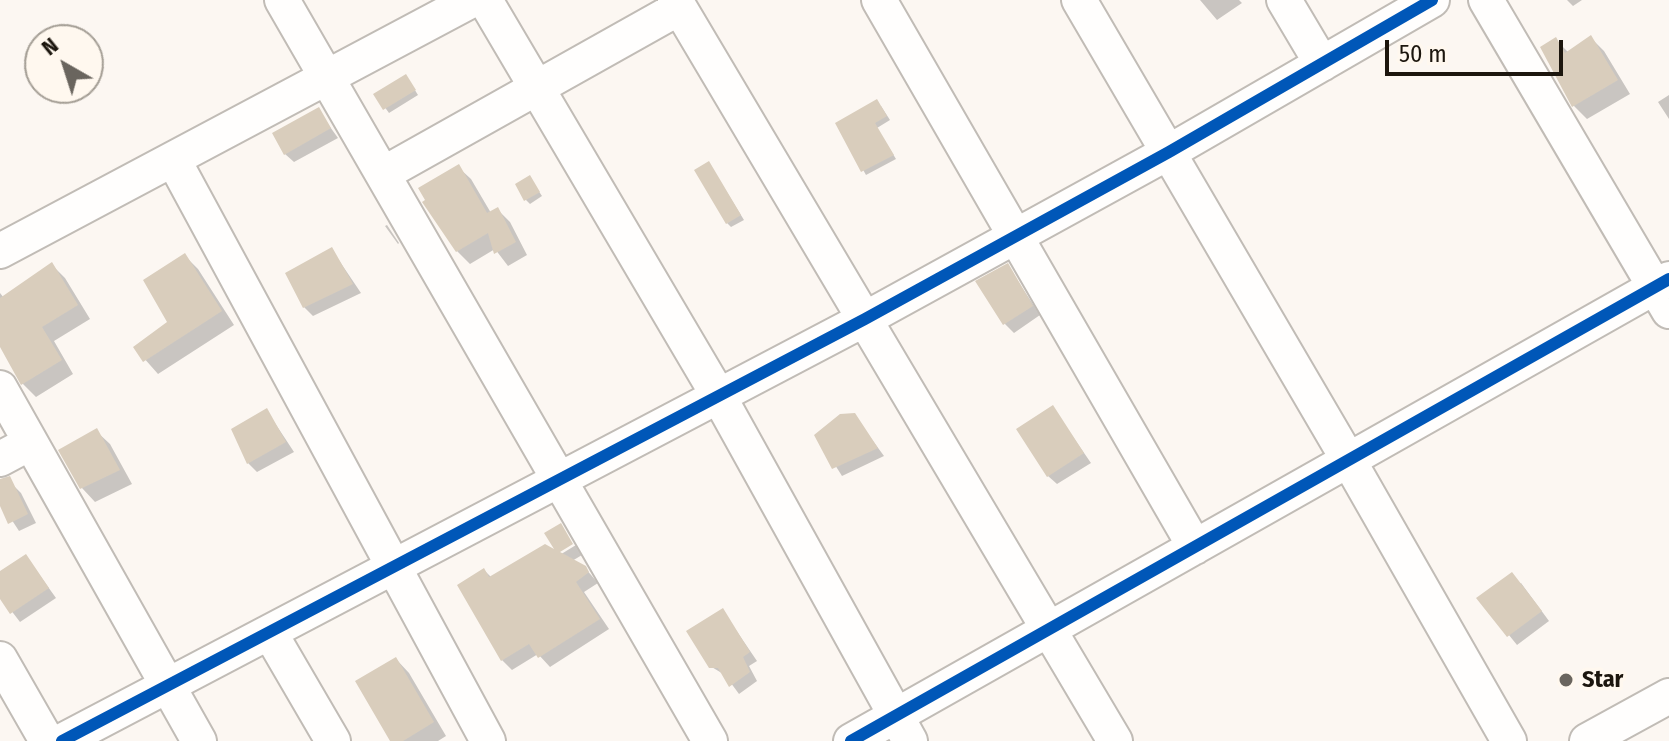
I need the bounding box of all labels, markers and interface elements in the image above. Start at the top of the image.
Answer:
north arrow [24,24,104,104]
scale bar [1389,24,1567,74]
text: N [36,32,63,61]
text: 50 m [1399,40,1447,68]
place label: Star [1582,666,1623,694]
marker: Star [1557,671,1575,689]

